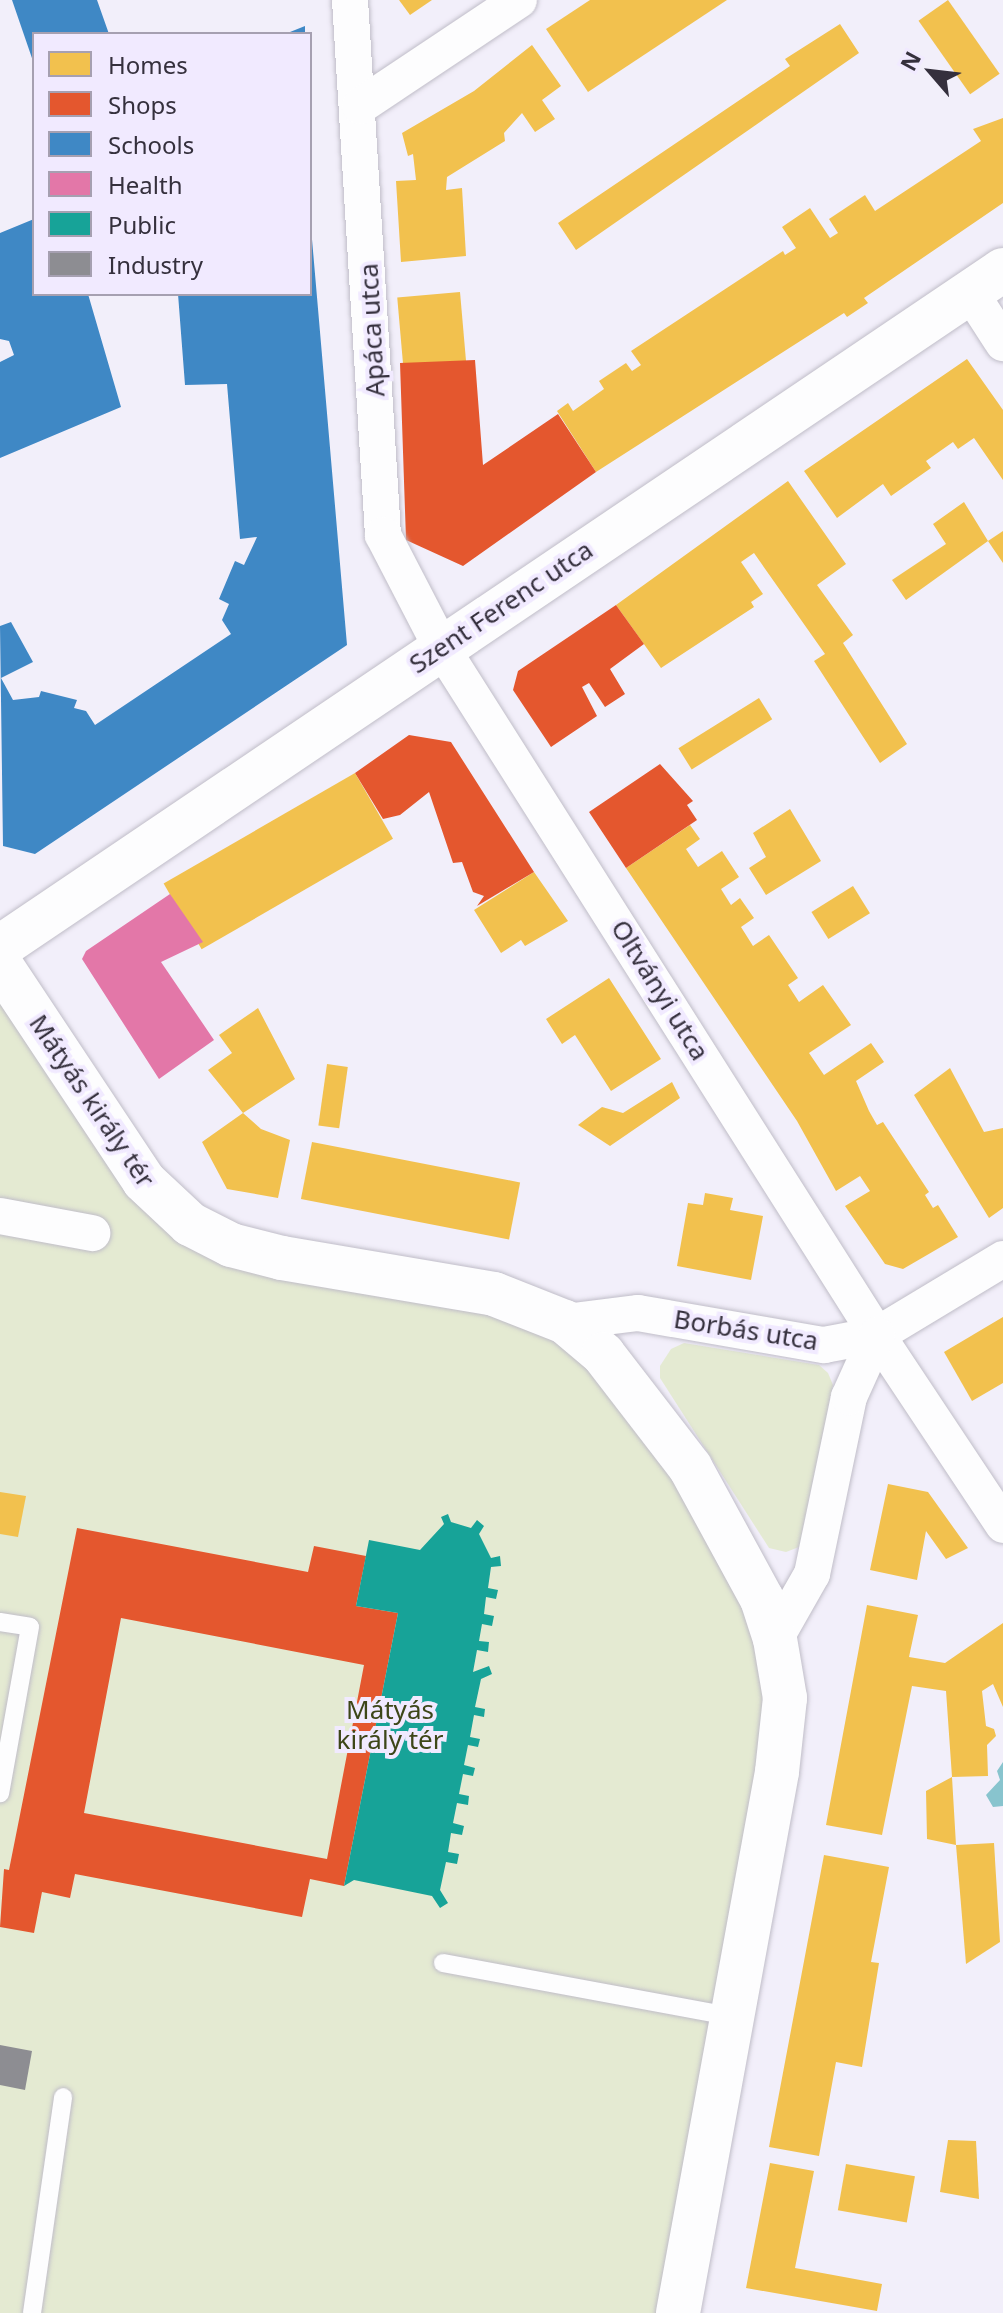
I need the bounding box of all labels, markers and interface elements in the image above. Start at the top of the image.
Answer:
legend [32,32,312,296]
north arrow [891,32,971,112]
text: N [892,46,927,76]
text: Homes [108,48,188,81]
text: Shops [108,88,177,121]
text: Schools [108,128,194,161]
text: Health [108,168,182,201]
text: Public [108,208,176,241]
text: Industry [108,248,203,281]
street label: Apáca utca [353,263,391,397]
street label: Szent Ferenc utca [403,534,599,680]
street label: Oltványi utca [605,914,715,1066]
street label: Mátyás király tér [23,1009,161,1193]
street label: Borbás utca [672,1303,820,1357]
park label: Mátyás király tér [337,1694,443,1756]

